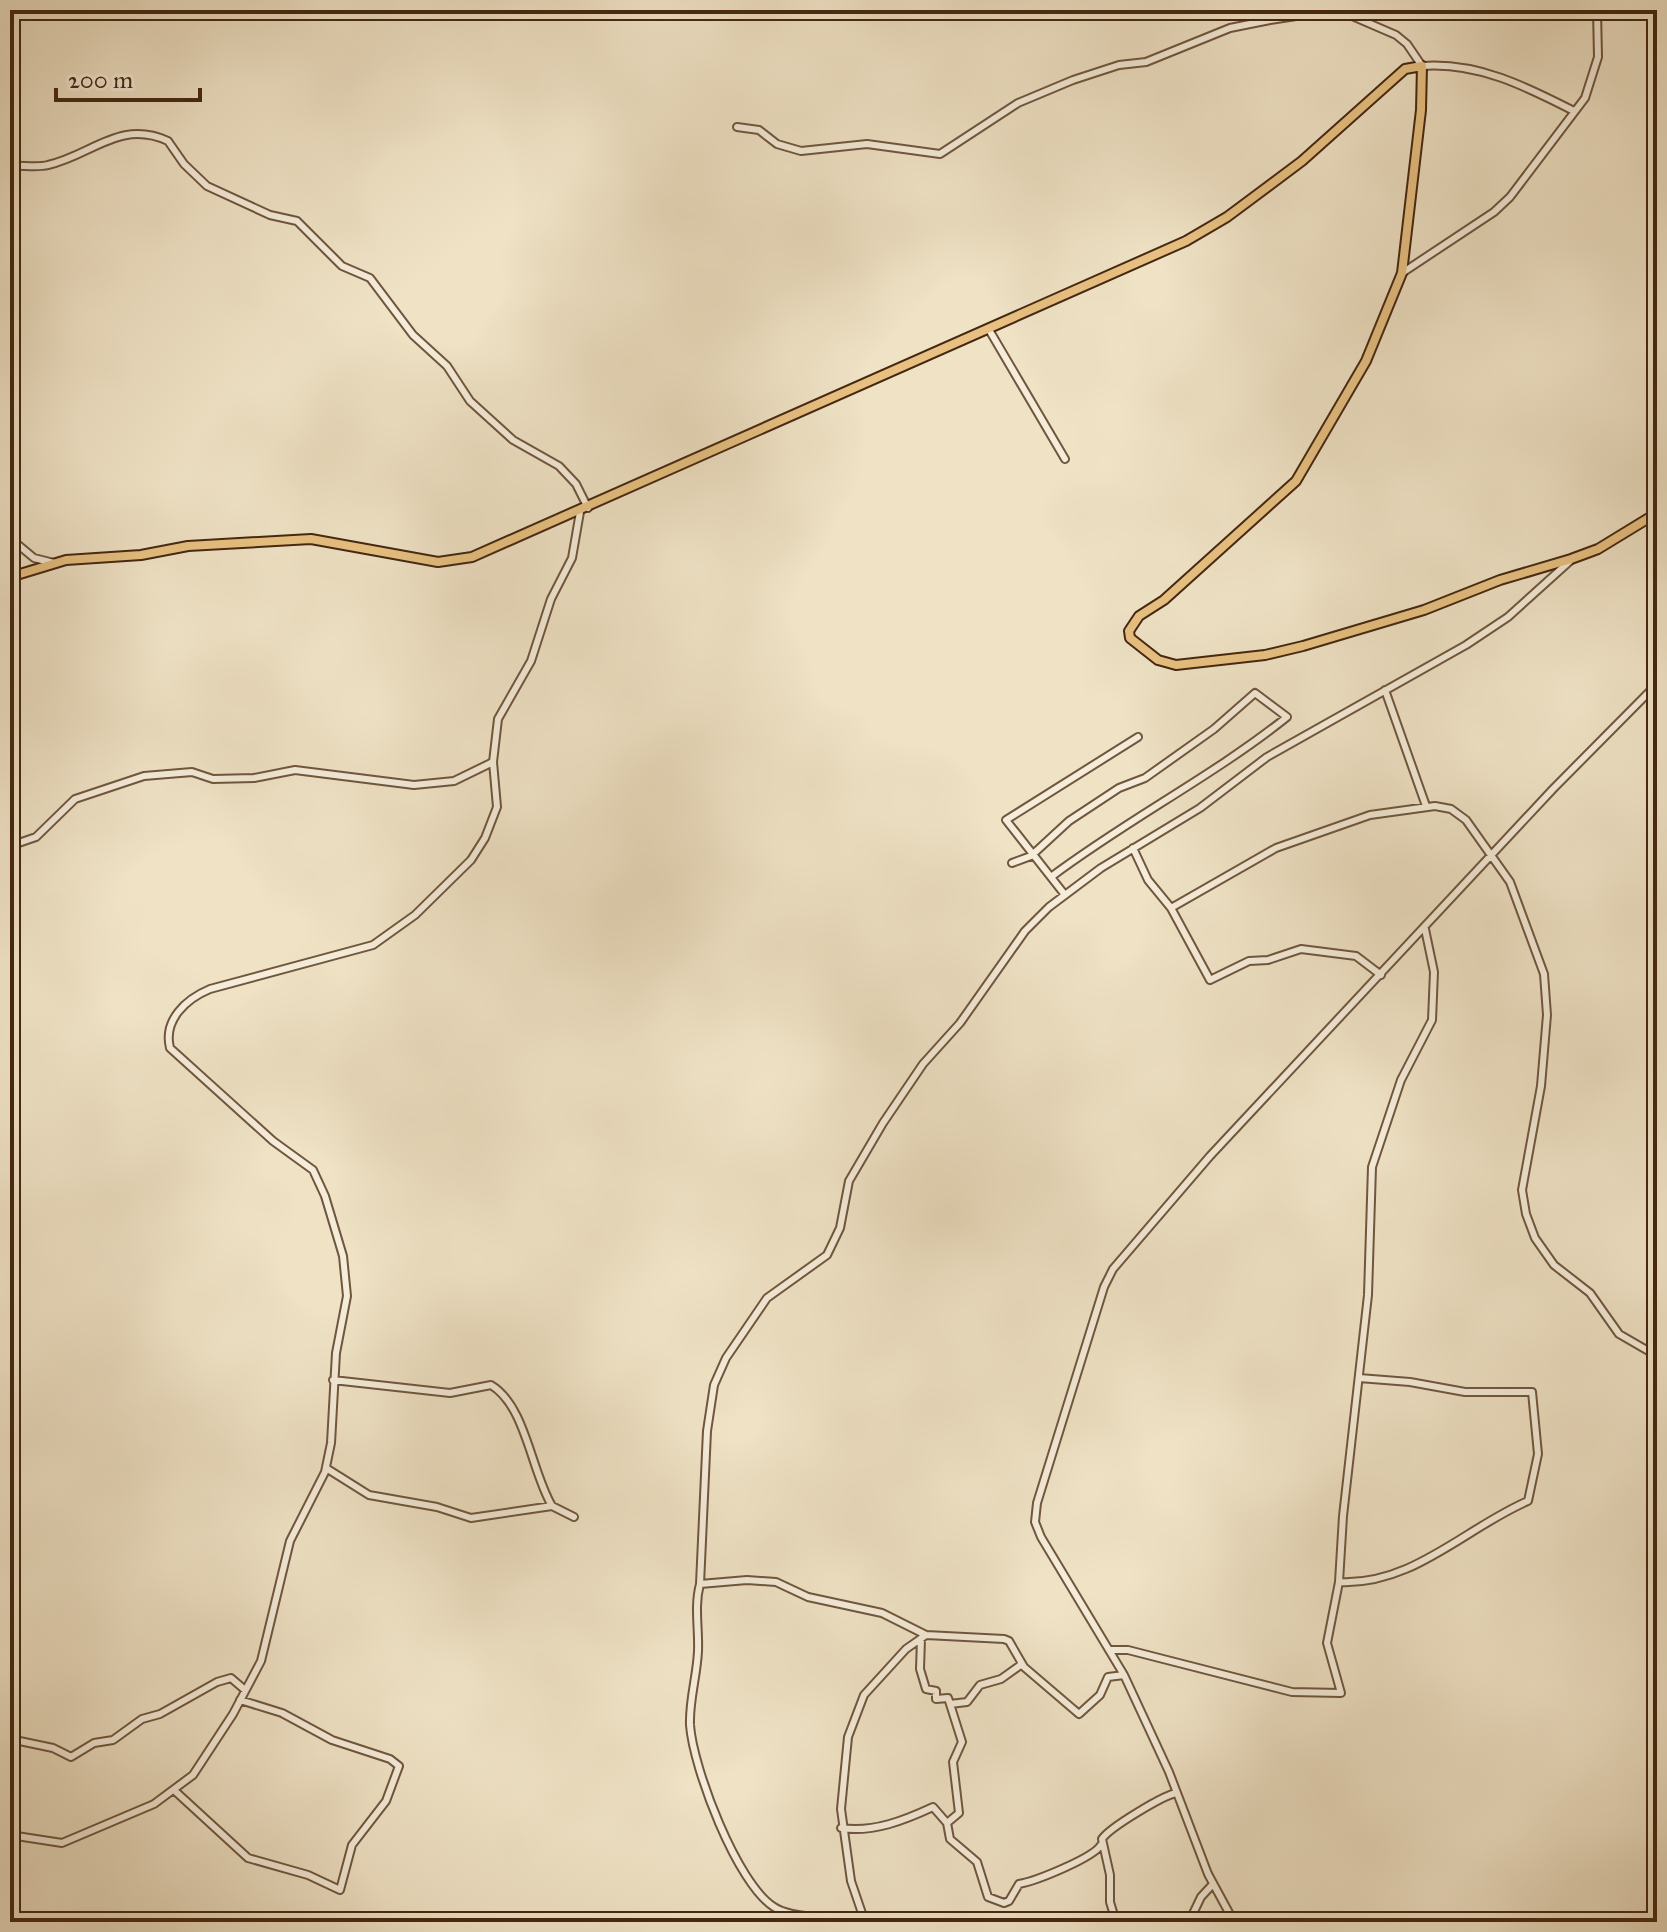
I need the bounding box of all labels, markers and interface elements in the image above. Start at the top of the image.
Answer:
scale bar [56,52,200,102]
text: 200 m [68,65,133,95]

